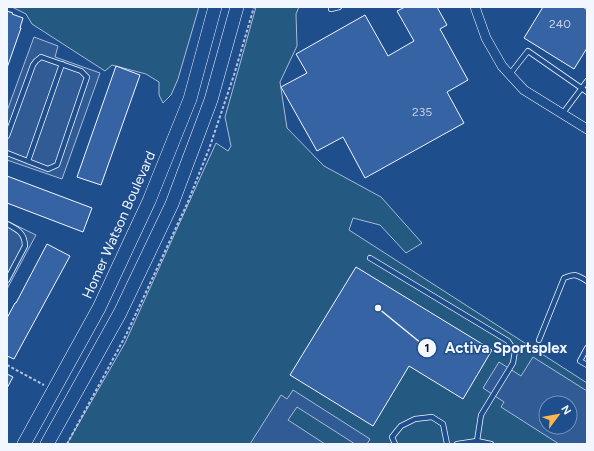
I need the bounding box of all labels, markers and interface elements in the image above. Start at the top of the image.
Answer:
house number: 240 [549,17,571,31]
house number: 235 [412,105,432,119]
street label: Homer Watson Boulevard [79,149,159,301]
callout: Activa Sportsplex [417,334,576,361]
text: Activa Sportsplex [445,339,567,357]
text: 1 [424,341,430,355]
north arrow [538,395,578,435]
text: N [558,403,574,417]

